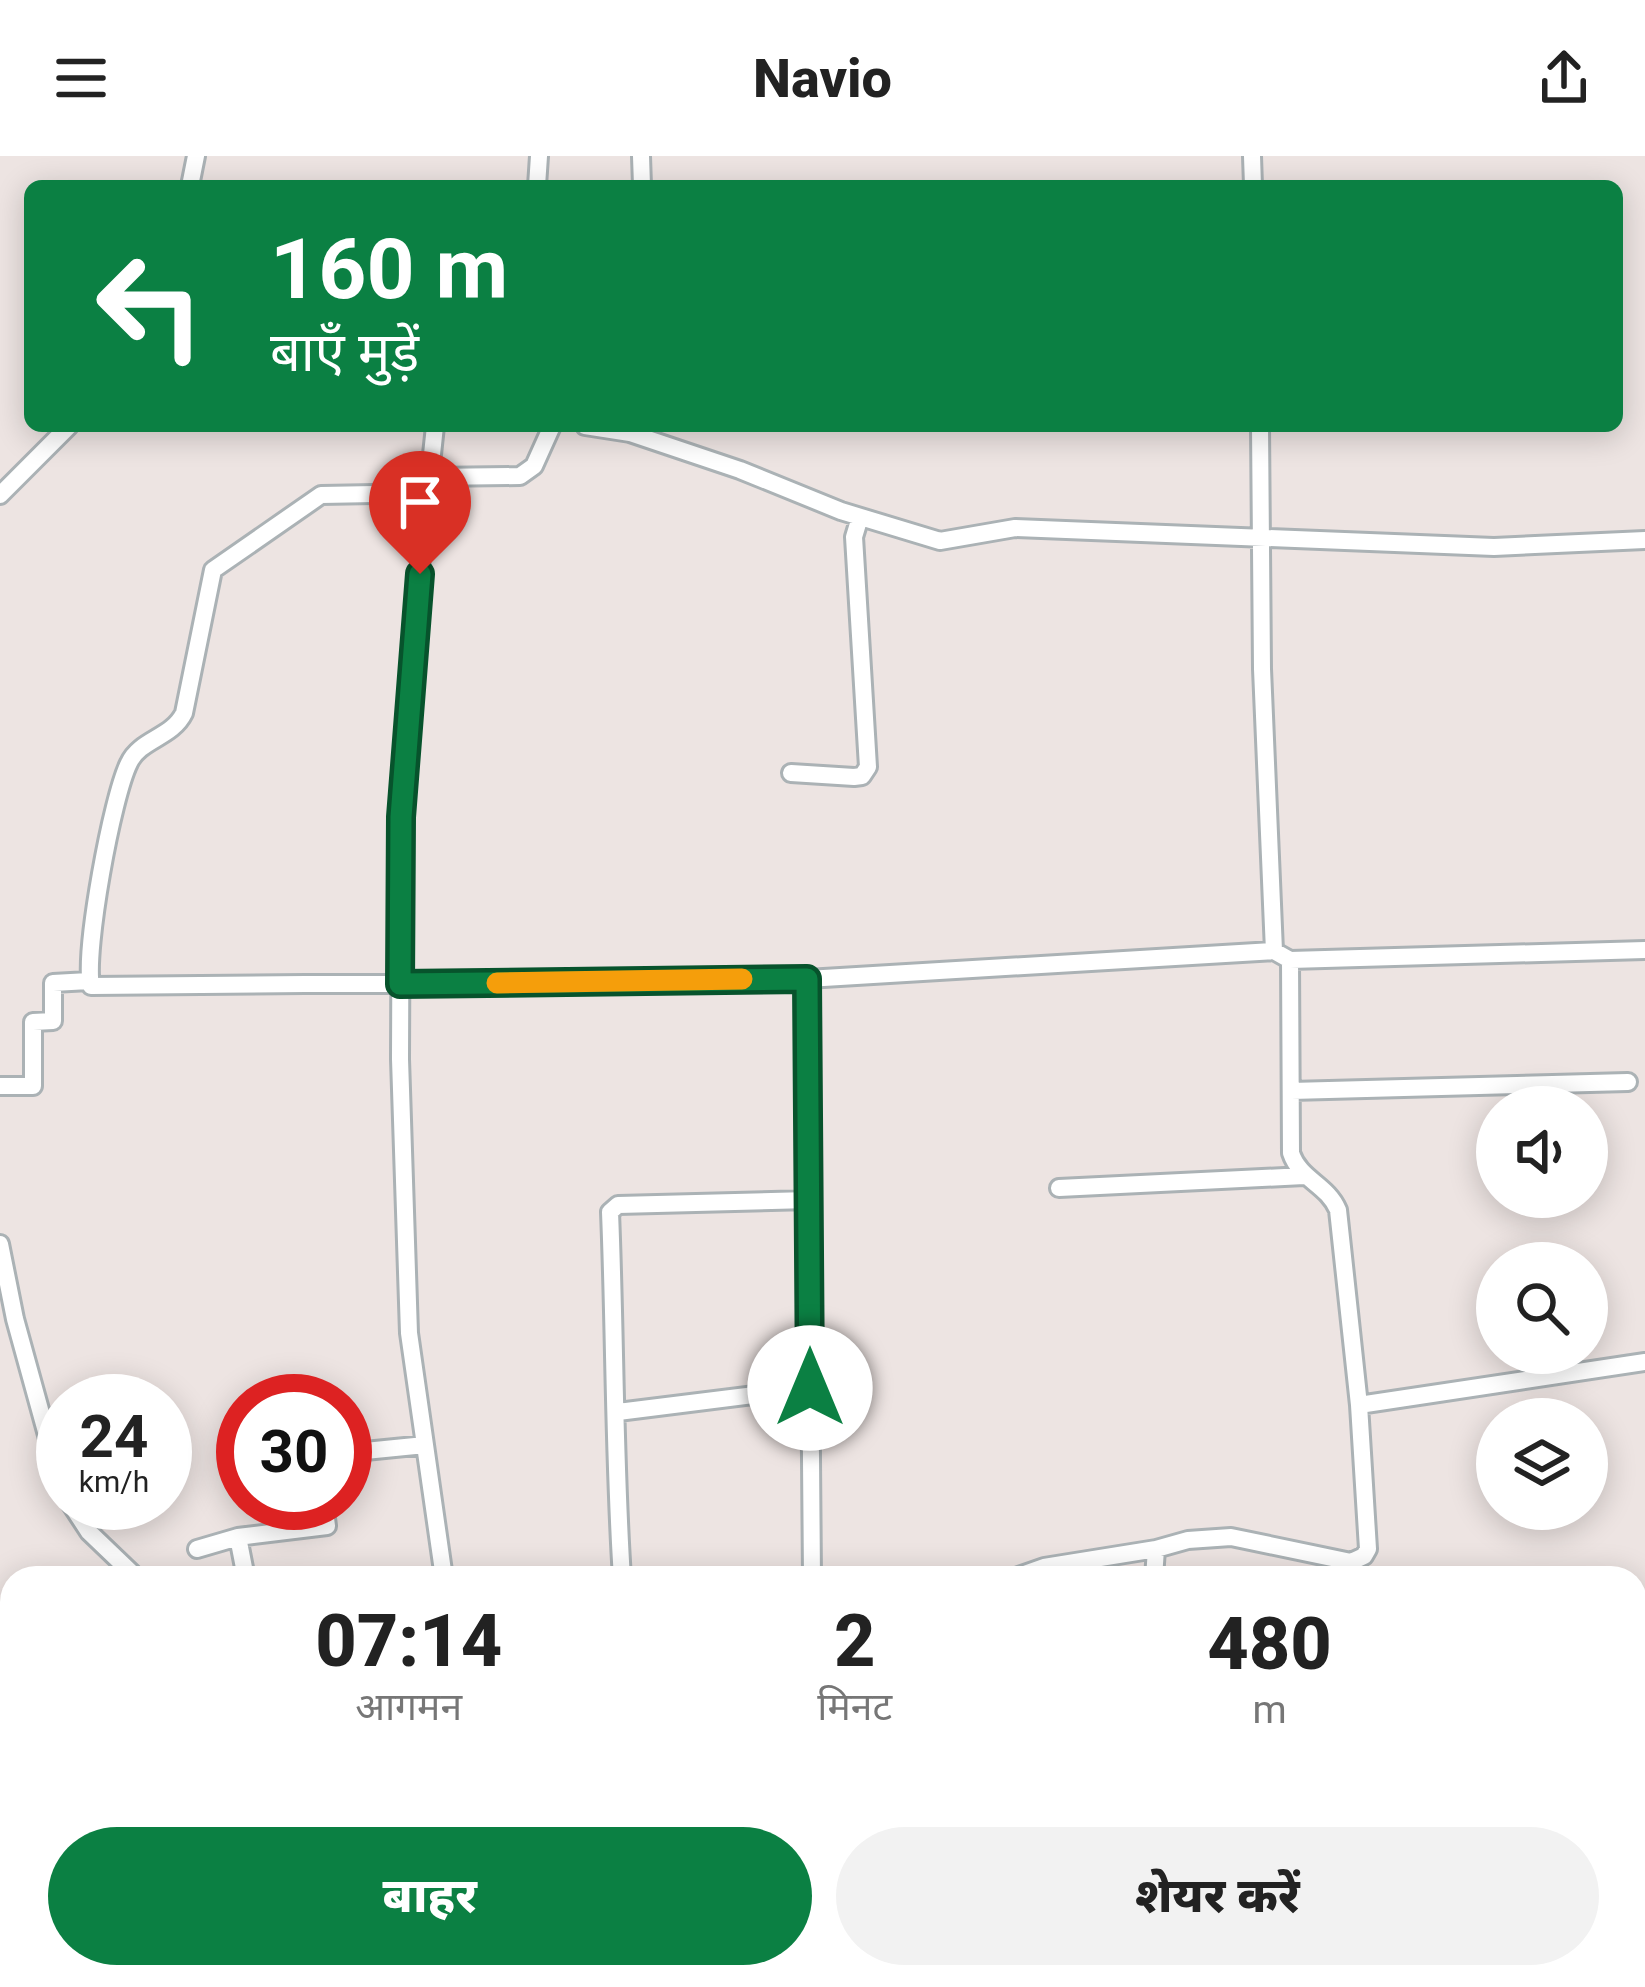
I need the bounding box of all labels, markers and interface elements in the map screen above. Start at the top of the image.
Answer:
icon: menu [48,45,114,111]
icon: share [1531,45,1597,111]
text: Navio [753,47,892,110]
text: 160 m [270,220,508,319]
icon: left [72,228,228,384]
text: बाएँ मुड़ें [270,321,419,384]
pin [369,451,471,574]
icon: arrive [387,469,453,535]
map controls [1476,1086,1608,1530]
button: sound [1476,1086,1608,1218]
button: search [1476,1242,1608,1374]
position arrow [747,1325,873,1451]
speed limit sign: 30 [216,1374,372,1530]
button: layers [1476,1398,1608,1530]
text: 24 [80,1401,148,1472]
text: km/h [79,1464,149,1499]
text: 07:14 [315,1599,502,1684]
text: 2 [834,1599,875,1684]
text: 480 [1207,1602,1332,1687]
text: आगमन [355,1684,462,1730]
text: मिनट [817,1684,892,1730]
text: m [1252,1687,1287,1733]
button: बाहर [48,1827,812,1965]
button: शेयर करें [836,1827,1599,1965]

